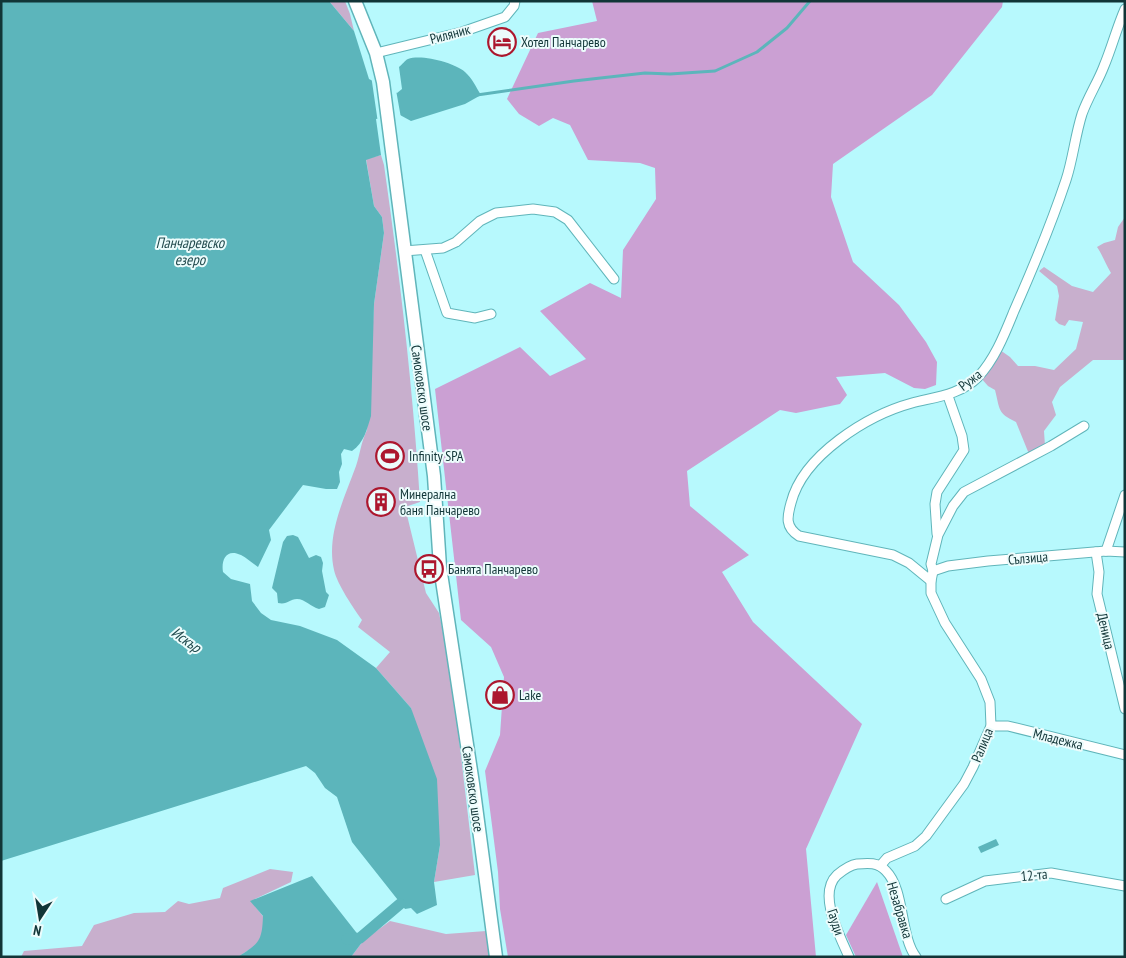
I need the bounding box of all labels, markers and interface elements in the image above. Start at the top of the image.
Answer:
street label: Риляник [428,20,473,48]
hotel icon: Хотел Панчарево [487,27,517,57]
place label: Хотел Панчарево [521,33,606,51]
water label: Панчаревско езеро [156,233,226,269]
street label: Самоковско шосе [407,344,437,432]
street label: Ружа [955,365,985,395]
sports icon: Infinity SPA [375,441,405,471]
place label: Infinity SPA [409,447,464,465]
place label: Минерална баня Панчарево [400,485,480,519]
building icon: Минерална баня Панчарево [366,487,396,517]
street label: Сълзица [1007,547,1049,569]
bus stop icon: Банята Панчарево [414,554,444,584]
place label: Банята Панчарево [448,560,538,578]
street label: Деница [1093,611,1119,651]
water label: Искър [168,623,206,658]
shop icon: Lake [485,680,515,710]
place label: Lake [519,686,542,704]
street label: Младежка [1031,724,1085,754]
street label: Ралица [967,725,997,765]
street label: Самоковско шосе [458,745,488,833]
street label: 12-та [1020,865,1048,885]
street label: Незабравка [883,880,917,940]
north arrow [15,893,65,943]
street label: Гауди [823,906,849,938]
text: N [32,921,43,940]

